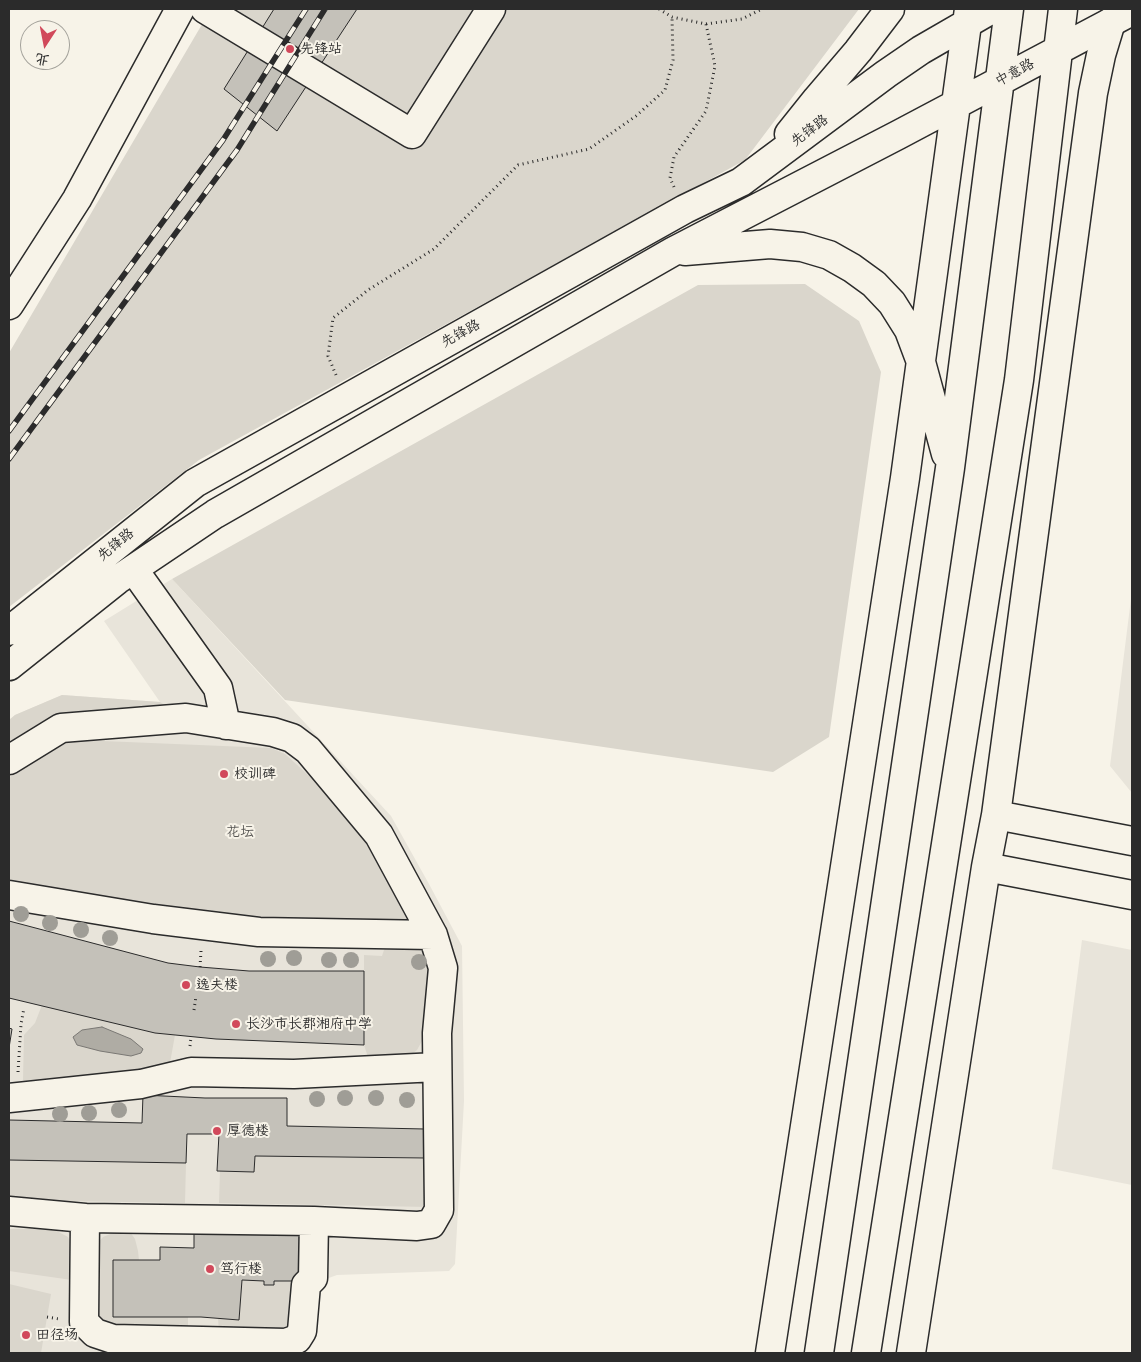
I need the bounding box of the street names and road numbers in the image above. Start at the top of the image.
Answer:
street label: 中意路 [993,56,1037,90]
street label: 先锋路 [788,112,832,150]
street label: 先锋路 [439,316,483,352]
street label: 先锋路 [94,525,138,565]

